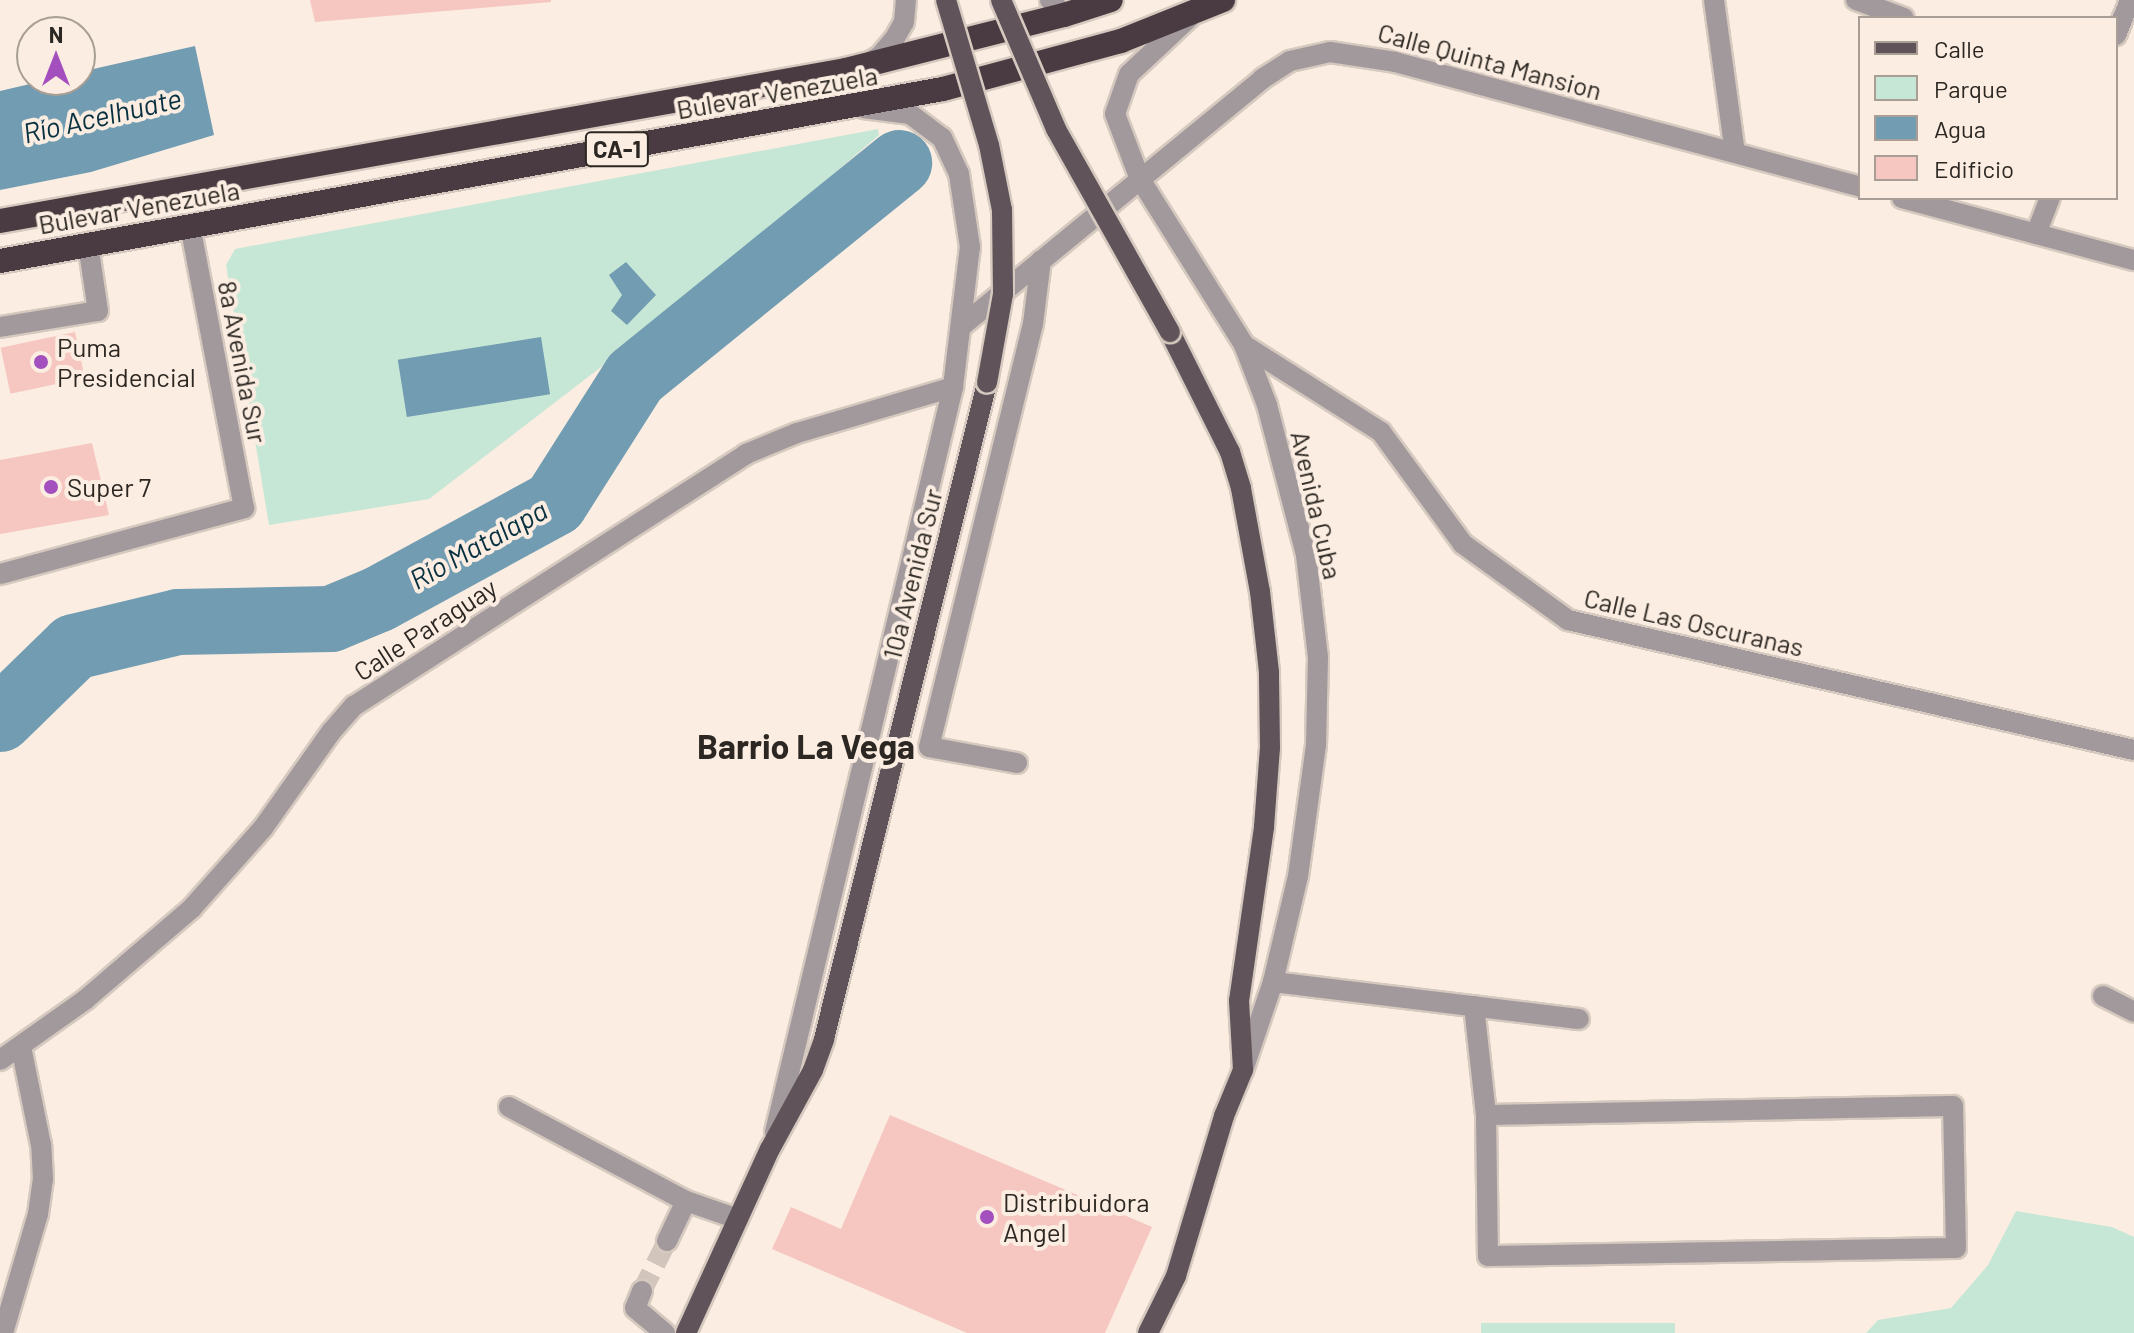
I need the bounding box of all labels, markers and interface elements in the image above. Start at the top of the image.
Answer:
north arrow [16,16,96,96]
street label: Calle Quinta Mansion [1375,16,1605,106]
legend [1858,16,2118,200]
text: N [49,21,63,47]
text: Calle [1934,34,1985,63]
street label: Bulevar Venezuela [674,59,880,125]
text: Parque [1934,74,2008,103]
water label: Río Acelhuate [20,80,184,150]
text: Agua [1934,114,1986,143]
road number: CA-1 [583,129,651,169]
text: Edificio [1934,154,2014,183]
street label: Bulevar Venezuela [36,174,242,240]
street label: 8a Avenida Sur [212,278,274,446]
place label: Puma Presidencial [57,331,196,392]
marker: Puma Presidencial [32,353,50,371]
street label: Avenida Cuba [1285,428,1349,582]
place label: Super 7 [67,471,151,503]
marker: Super 7 [42,478,60,496]
street label: 10a Avenida Sur [876,485,948,663]
water label: Río Matalapa [403,492,553,596]
street label: Calle Paraguay [348,571,502,687]
street label: Calle Las Oscuranas [1581,582,1807,662]
district label: Barrio La Vega [697,726,915,766]
place label: Distribuidora Angel [1003,1186,1150,1248]
marker: Distribuidora Angel [978,1208,996,1226]

